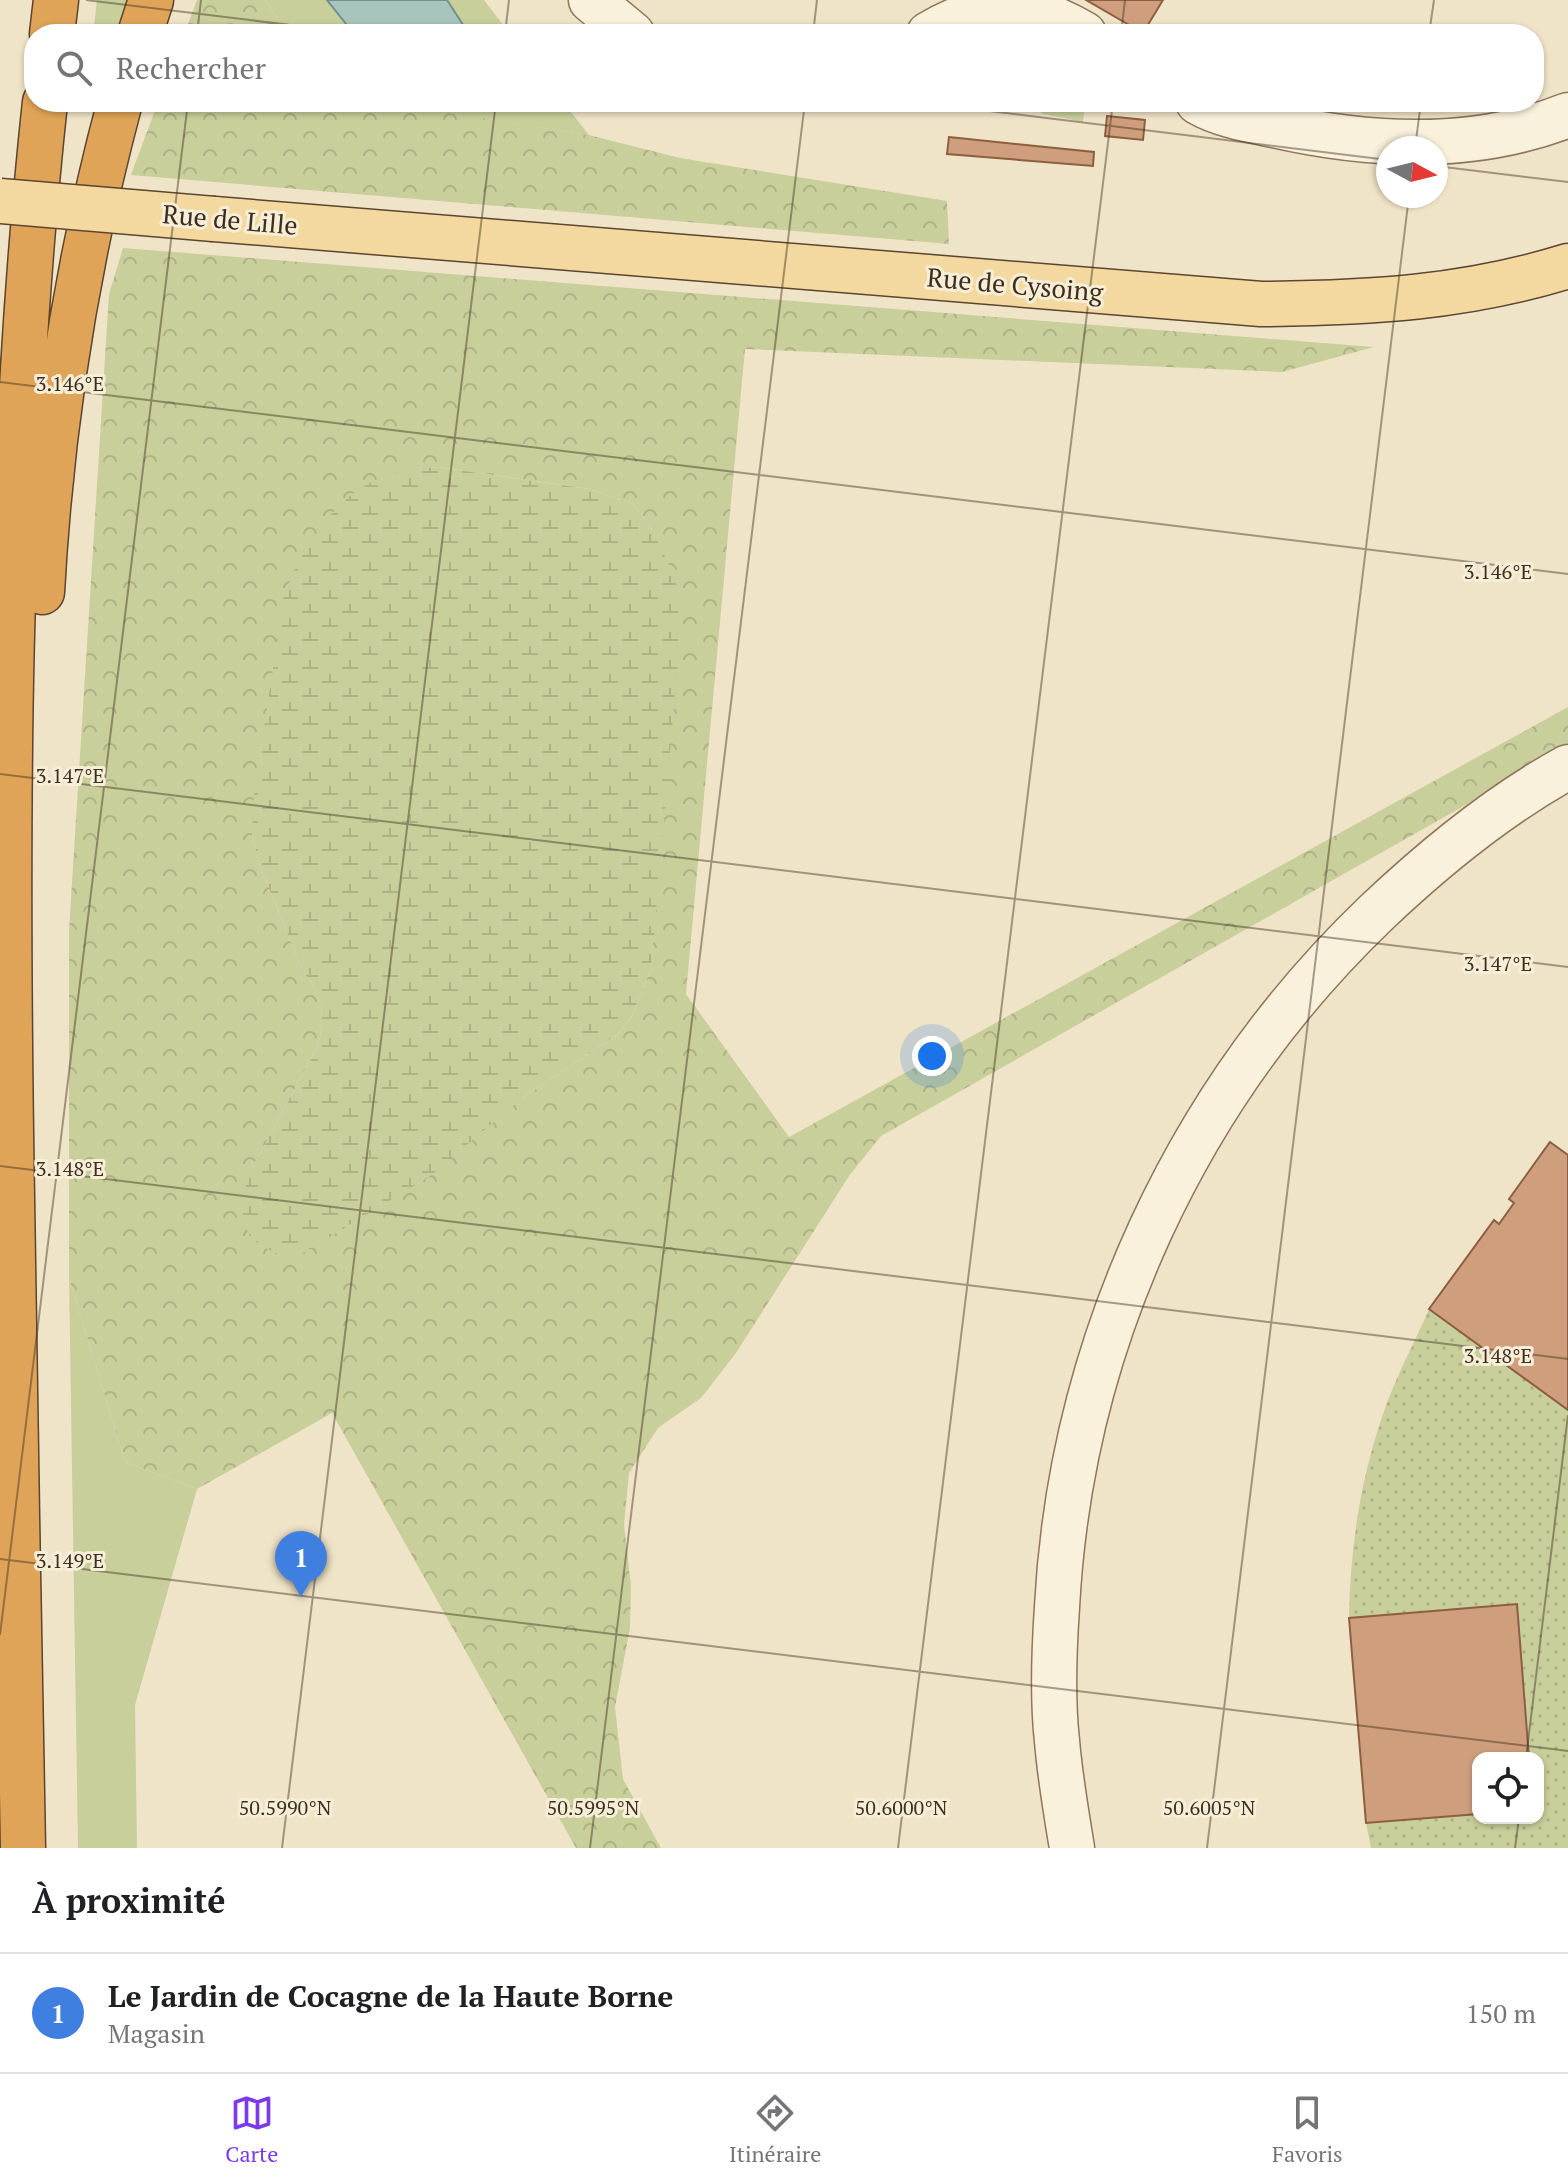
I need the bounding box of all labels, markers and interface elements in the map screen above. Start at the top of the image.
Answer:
search box [24,24,1544,112]
icon: search [52,46,96,90]
text: Rechercher [116,48,266,88]
north arrow [1376,136,1448,208]
street label: Rue de Lille [161,196,299,242]
street label: Rue de Cysoing [926,259,1105,309]
text: 3.146°E [36,370,104,397]
text: 3.146°E [1464,558,1532,585]
text: 3.147°E [36,762,104,789]
text: 3.147°E [1464,950,1532,977]
your location [912,1036,952,1076]
text: 3.148°E [36,1155,104,1182]
text: 3.148°E [1464,1342,1532,1369]
pin: 1 [275,1531,327,1597]
text: 3.149°E [36,1547,104,1574]
map controls [1472,1752,1544,1824]
button: locate [1472,1752,1544,1824]
text: 50.5990°N [239,1794,332,1821]
text: 50.5995°N [547,1794,640,1821]
text: 50.6000°N [855,1794,948,1821]
text: 50.6005°N [1163,1794,1256,1821]
text: À proximité [32,1878,226,1923]
text: Le Jardin de Cocagne de la Haute Borne [108,1976,673,2016]
text: 1 [51,1996,65,2030]
text: 150 m [1466,1996,1536,2030]
text: Magasin [108,2016,205,2050]
tab: Carte [225,2091,278,2168]
tab: Itinéraire [729,2091,821,2168]
tab: Favoris [1272,2091,1343,2168]

